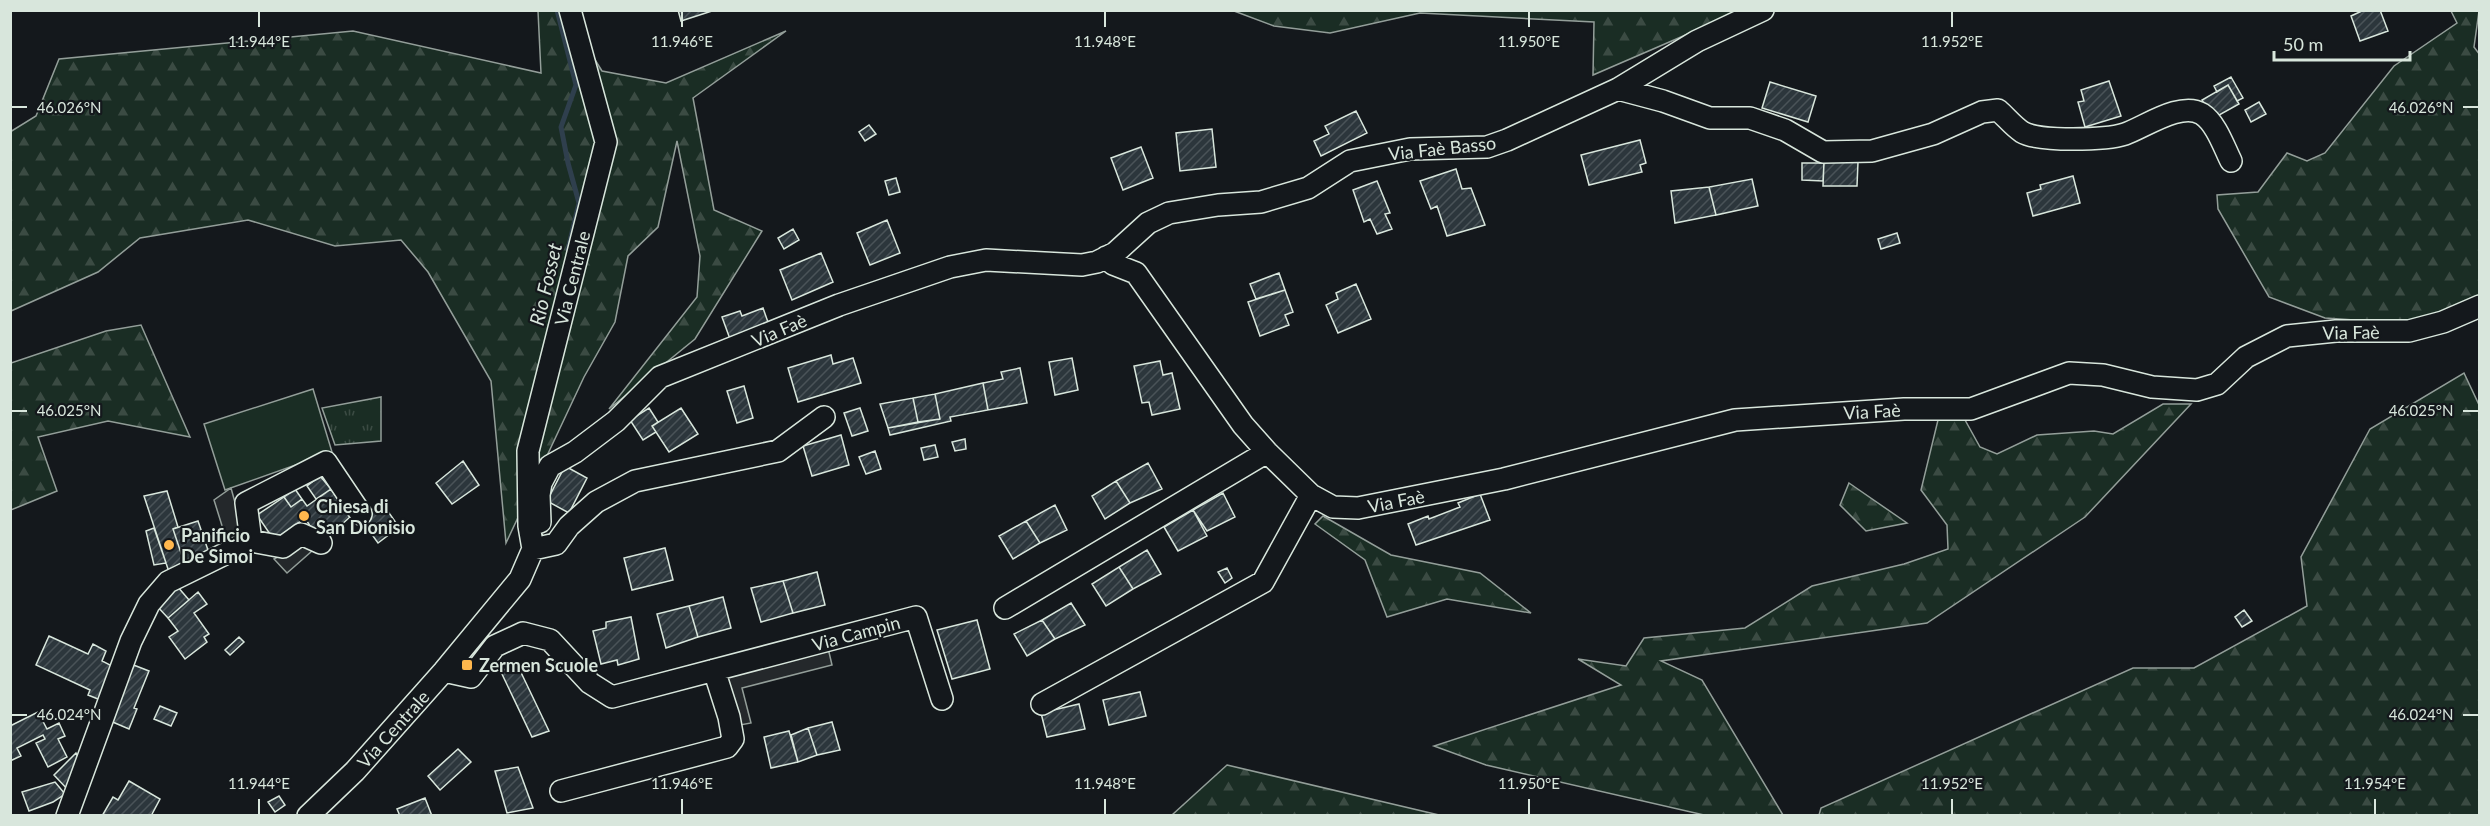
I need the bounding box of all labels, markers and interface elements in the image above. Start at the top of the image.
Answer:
scale bar [2274,24,2410,62]
text: 11.944°E [228,32,290,50]
text: 11.946°E [651,32,713,50]
text: 11.948°E [1074,32,1136,50]
text: 11.950°E [1498,32,1560,50]
text: 11.952°E [1921,32,1983,50]
text: 50 m [2283,33,2323,55]
text: 46.026°N [37,98,101,116]
text: 46.026°N [2389,98,2453,116]
street label: Via Faè Basso [1387,131,1497,165]
street label: Via Centrale [550,228,594,328]
water label: Rio Fosset [524,240,566,328]
street label: Via Faè [748,309,810,351]
street label: Via Faè [2322,321,2380,343]
street label: Via Faè [1843,399,1901,423]
text: 46.025°N [37,401,101,419]
text: 46.025°N [2389,401,2453,419]
street label: Via Faè [1366,485,1426,517]
place label: Chiesa di San Dionisio [316,495,415,538]
marker: Chiesa di San Dionisio [297,509,311,523]
place label: Panificio De Simoi [181,524,253,567]
marker: Panificio De Simoi [162,538,176,552]
street label: Via Campin [810,611,902,655]
place label: Zermen Scuole [479,654,599,676]
marker: Zermen Scuole [460,658,474,672]
street label: Via Centrale [352,686,434,772]
text: 46.024°N [37,705,101,723]
text: 46.024°N [2389,705,2453,723]
text: 11.944°E [228,774,290,792]
text: 11.946°E [651,774,713,792]
text: 11.948°E [1074,774,1136,792]
text: 11.950°E [1498,774,1560,792]
text: 11.952°E [1921,774,1983,792]
text: 11.954°E [2344,774,2406,792]

